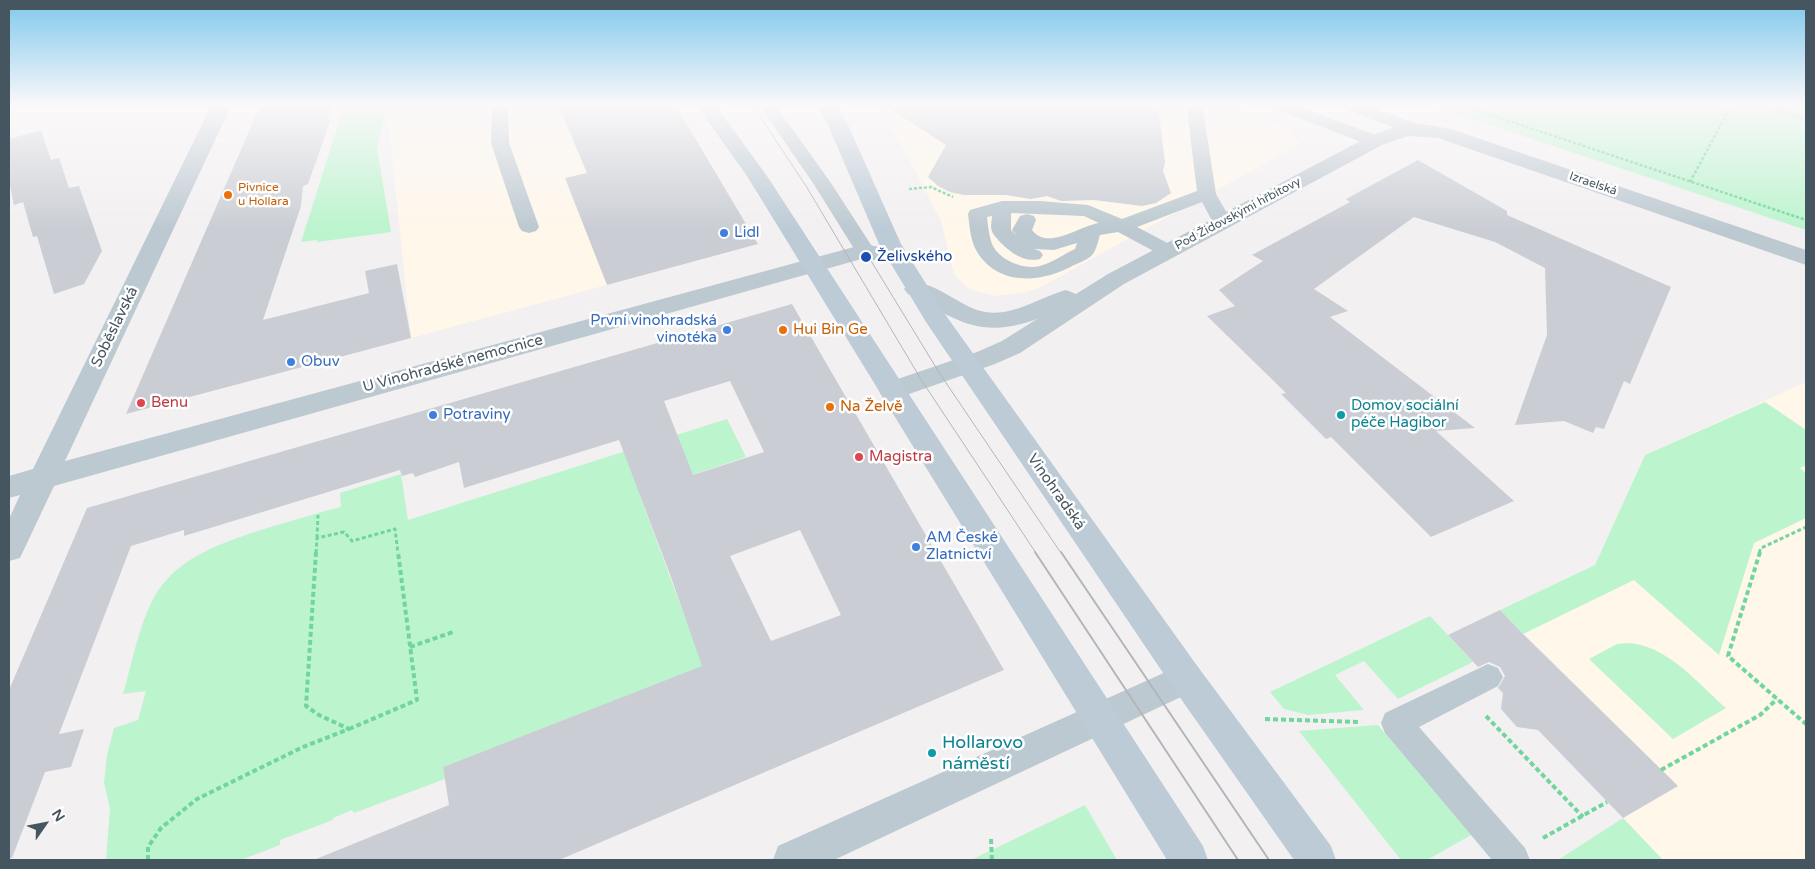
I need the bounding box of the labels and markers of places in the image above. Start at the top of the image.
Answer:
place label: Pivnice u Hollara [238,181,289,209]
marker: Pivnice u Hollara [222,189,234,201]
place label: Lidl [734,224,760,242]
marker: Lidl [718,227,730,239]
place label: Želivského [877,248,952,266]
marker: Želivského [859,250,873,264]
place label: První vinohradská vinotéka [590,312,717,347]
place label: Hui Bin Ge [793,321,868,339]
marker: První vinohradská vinotéka [721,324,733,336]
marker: Hui Bin Ge [777,324,789,336]
place label: Obuv [301,353,340,371]
marker: Obuv [285,356,297,368]
place label: Benu [151,394,188,412]
marker: Benu [135,397,147,409]
place label: Domov sociální péče Hagibor [1351,397,1459,432]
place label: Na Želvě [840,398,903,416]
marker: Na Želvě [824,401,836,413]
place label: Potraviny [443,406,510,424]
marker: Potraviny [427,409,439,421]
marker: Domov sociální péče Hagibor [1335,409,1347,421]
place label: Magistra [869,448,932,466]
marker: Magistra [853,451,865,463]
place label: AM České Zlatnictví [926,529,998,564]
marker: AM České Zlatnictví [910,541,922,553]
place label: Hollarovo náměstí [942,732,1023,774]
marker: Hollarovo náměstí [926,747,938,759]

